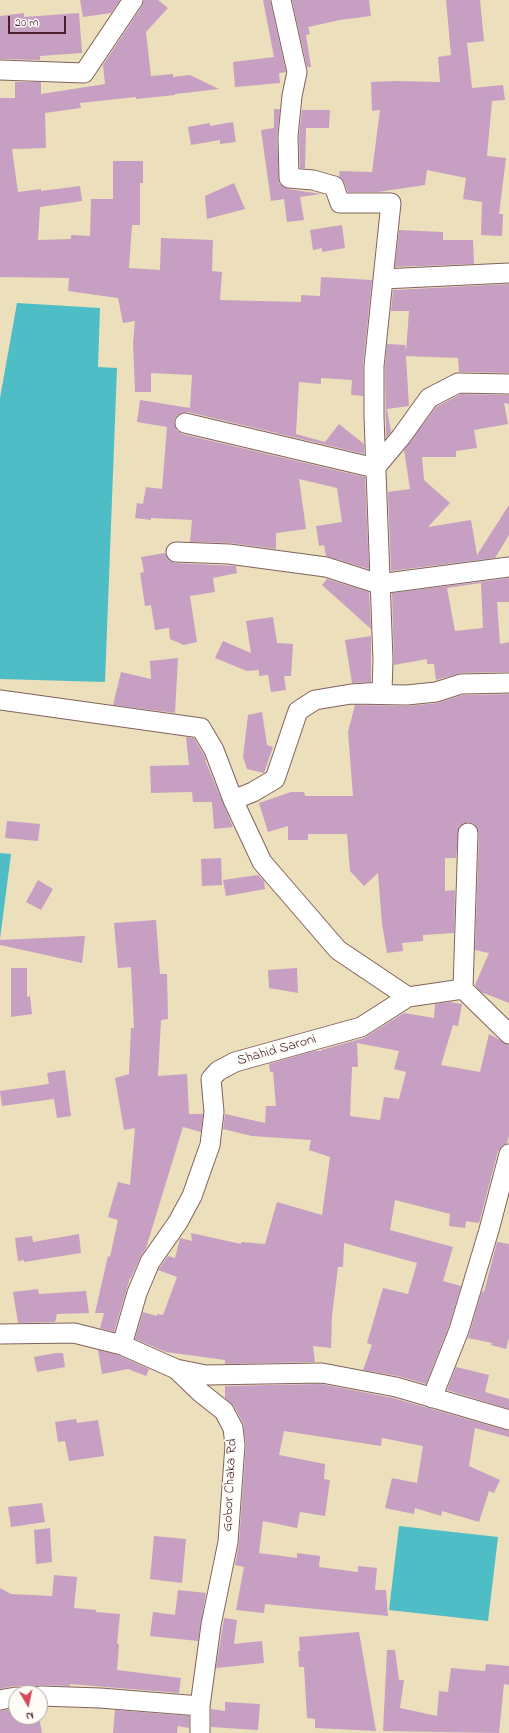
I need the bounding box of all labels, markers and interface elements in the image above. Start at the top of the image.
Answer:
scale bar [10,8,68,34]
text: 20 m [15,14,38,32]
street label: Shahid Saroni [236,1032,318,1070]
street label: Gobor Chaka Rd [220,1438,242,1532]
north arrow [8,1685,48,1725]
text: N [25,1707,35,1724]

